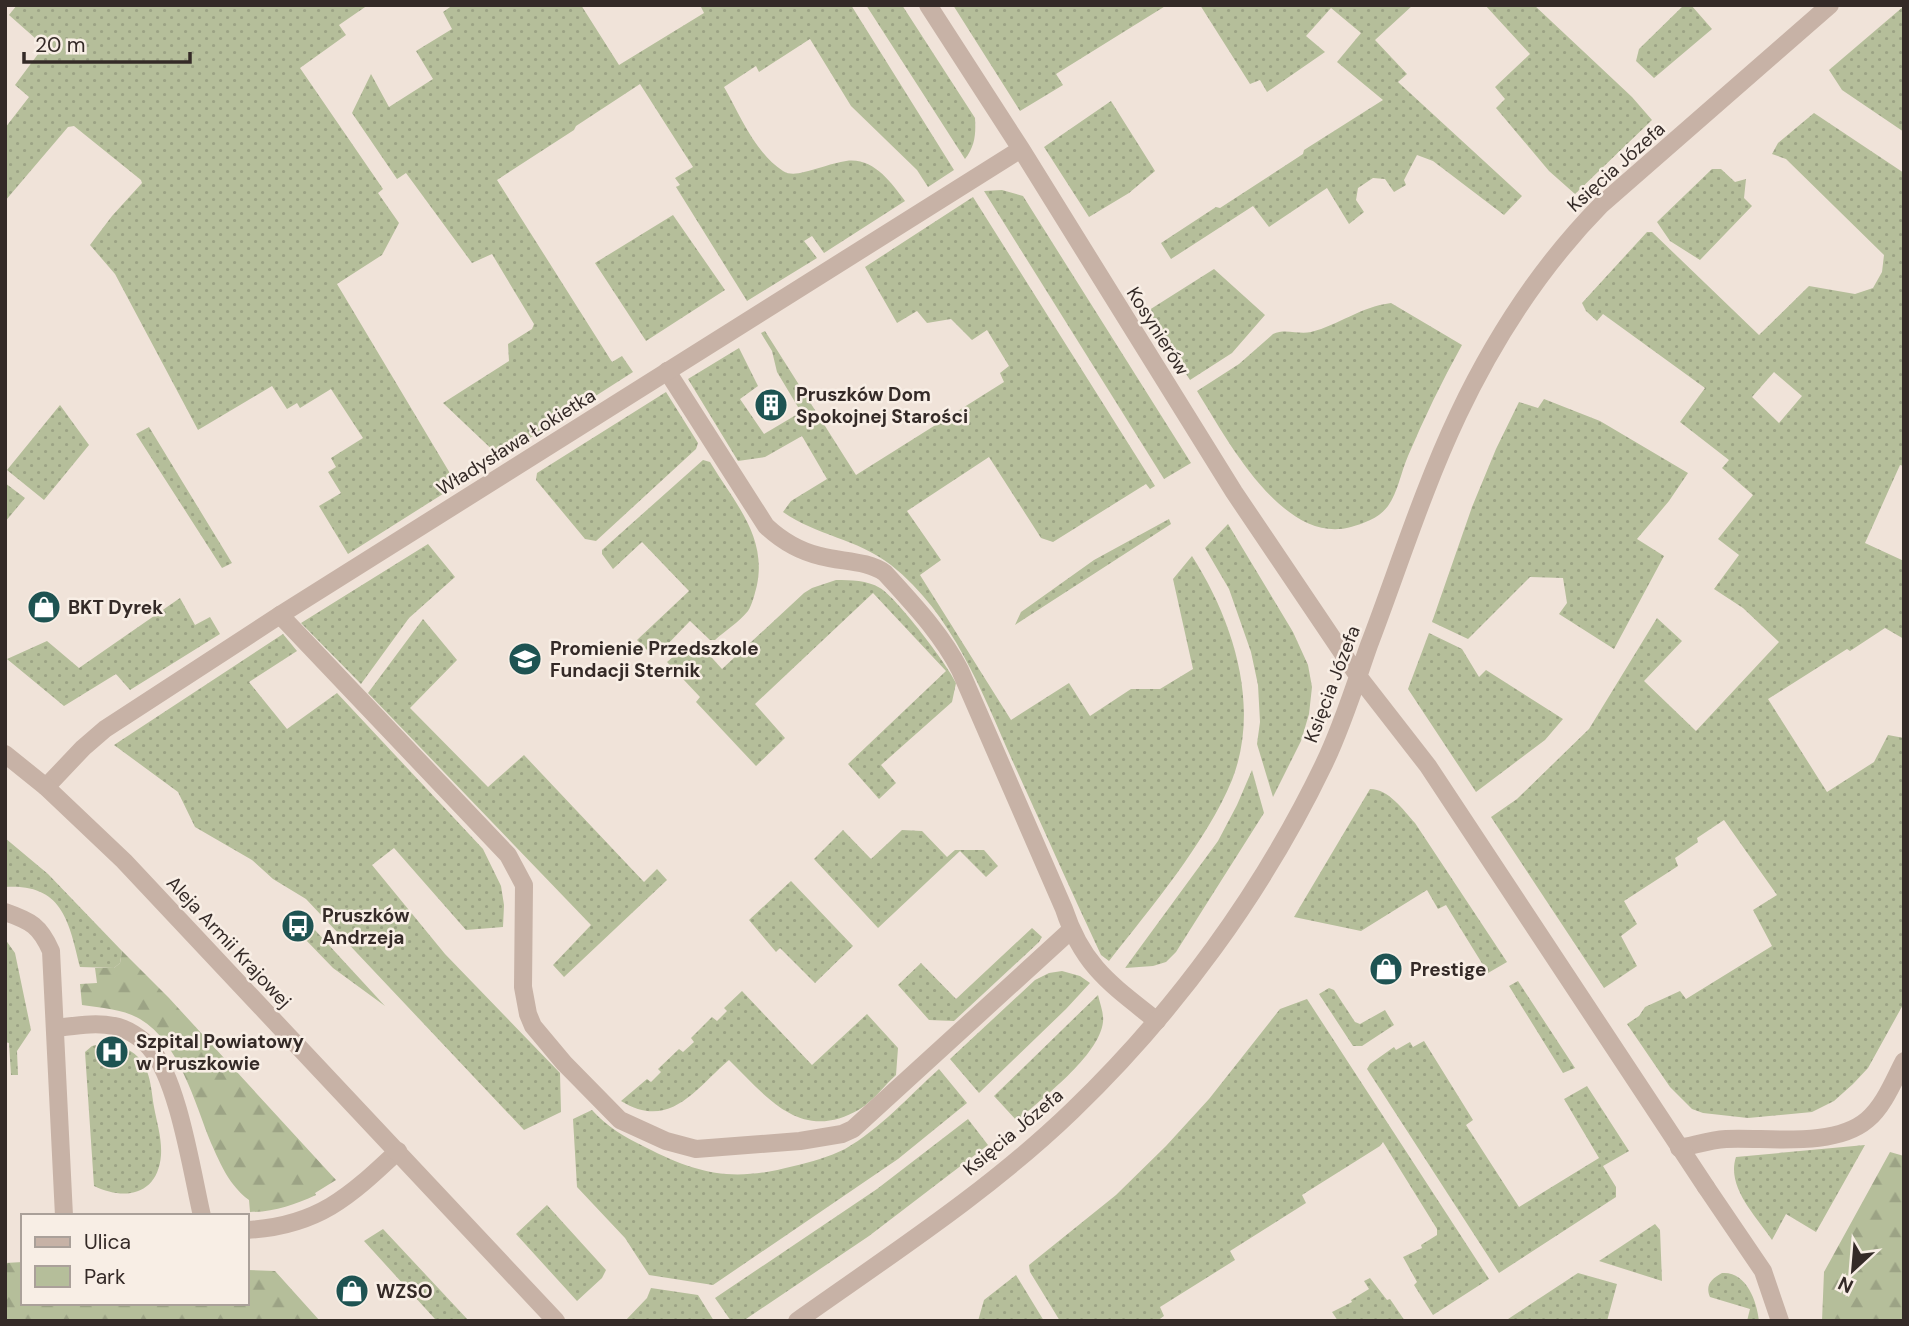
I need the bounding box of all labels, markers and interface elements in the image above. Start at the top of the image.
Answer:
scale bar [24,21,191,65]
text: 20 m [35,31,86,59]
street label: Księcia Józefa [1562,116,1670,218]
street label: Kosynierów [1121,282,1195,380]
place label: Pruszków Dom Spokojnej Starości [796,382,968,429]
street label: Władysława Łokietka [432,383,600,501]
building icon: Pruszków Dom Spokojnej Starości [752,386,790,424]
shop icon: BKT Dyrek [25,588,63,626]
place label: BKT Dyrek [68,595,163,620]
street label: Księcia Józefa [1298,622,1366,746]
place label: Promienie Przedszkole Fundacji Sternik [550,636,759,683]
school or university icon: Promienie Przedszkole Fundacji Sternik [506,640,544,678]
street label: Aleja Armii Krajowej [161,871,297,1013]
place label: Pruszków Andrzeja [322,903,410,950]
bus stop icon: Pruszków Andrzeja [279,907,317,945]
shop icon: Prestige [1367,950,1405,988]
place label: Prestige [1410,957,1486,982]
place label: Szpital Powiatowy w Pruszkowie [136,1029,304,1076]
hospital icon: Szpital Powiatowy w Pruszkowie [93,1033,131,1071]
street label: Księcia Józefa [958,1083,1068,1181]
legend [21,1214,248,1305]
text: Ulica [84,1228,131,1256]
north arrow [1818,1235,1888,1305]
text: Park [84,1263,126,1291]
text: N [1834,1271,1857,1299]
shop icon: WZSO [333,1272,371,1310]
place label: WZSO [376,1279,433,1304]

